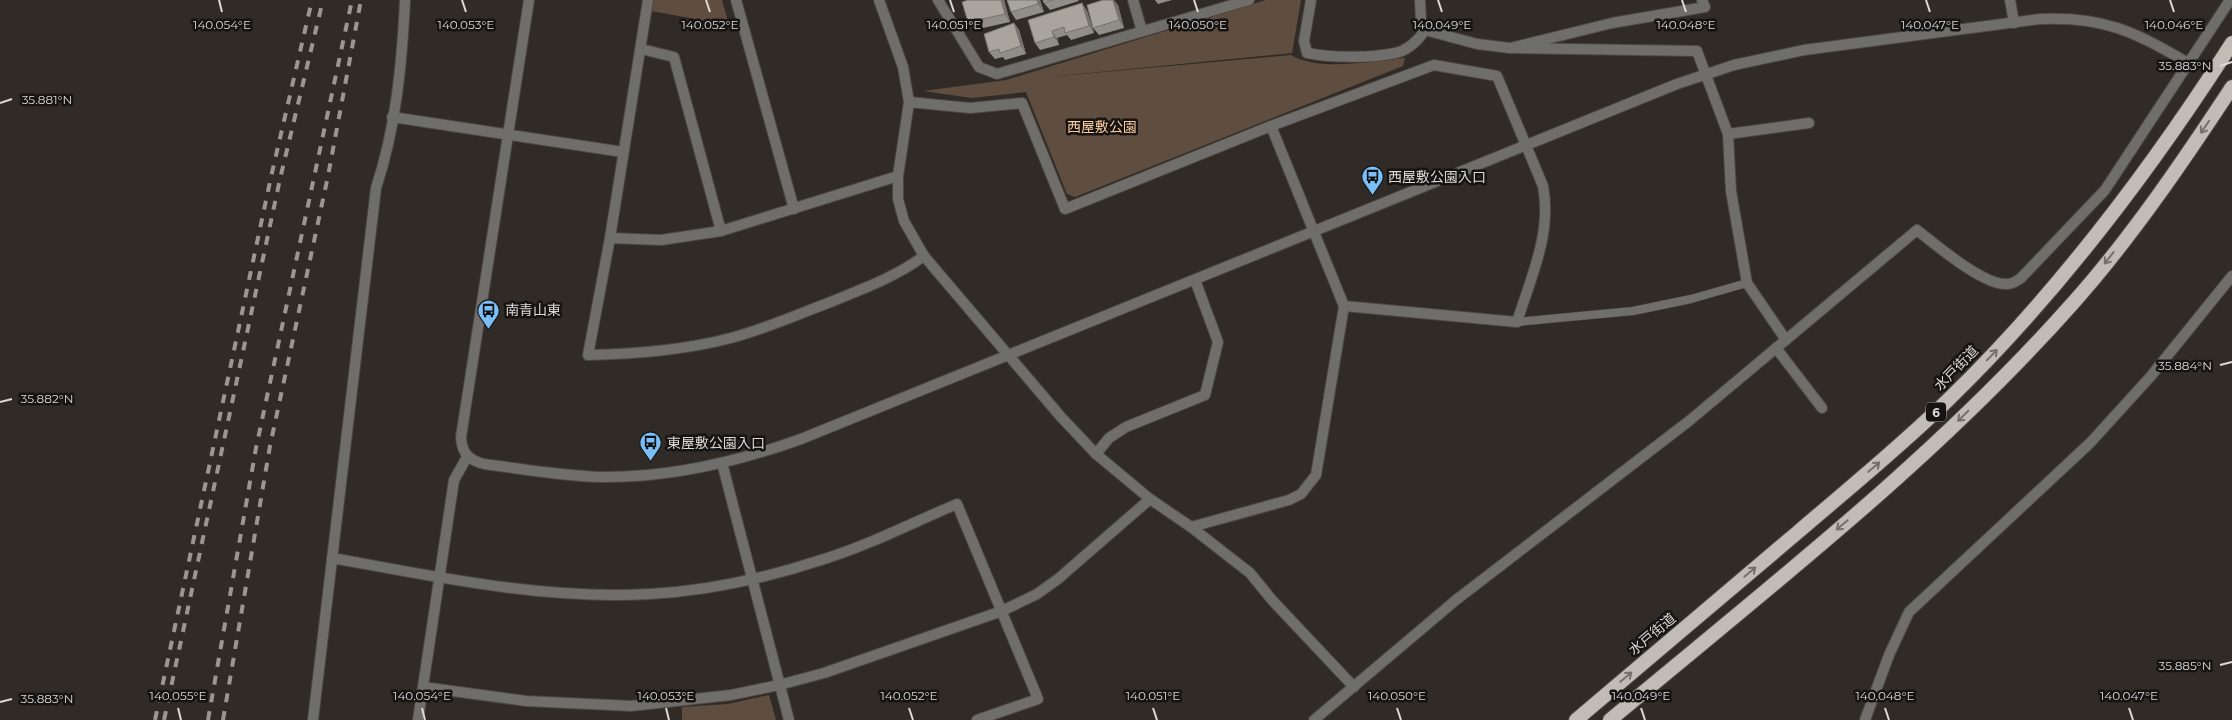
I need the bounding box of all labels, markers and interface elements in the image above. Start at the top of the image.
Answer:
text: 140.054°E [193,17,251,32]
text: 140.053°E [438,17,494,32]
text: 140.052°E [681,17,739,32]
text: 140.051°E [927,17,981,32]
text: 140.050°E [1169,17,1227,32]
text: 140.049°E [1413,17,1471,32]
text: 140.048°E [1656,17,1716,32]
text: 140.047°E [1901,17,1959,32]
text: 140.046°E [2145,17,2203,32]
text: 35.883°N [2159,58,2211,73]
text: 35.881°N [22,92,72,107]
park label: 西屋敷公園 [1067,118,1137,136]
one-way arrow [2200,120,2210,134]
bus stop icon: 西屋敷公園入口 [1360,165,1384,196]
place label: 西屋敷公園入口 [1388,168,1486,186]
one-way arrow [2103,251,2114,264]
bus stop icon: 南青山東 [477,298,501,329]
place label: 南青山東 [505,301,561,319]
street label: 水戸街道 [1930,342,1982,394]
one-way arrow [1986,349,1998,361]
text: 35.884°N [2158,358,2212,373]
text: 35.882°N [20,391,74,406]
road number: 6 [1926,402,1946,422]
one-way arrow [1957,410,1970,422]
bus stop icon: 東屋敷公園入口 [639,431,663,462]
place label: 東屋敷公園入口 [667,434,765,452]
one-way arrow [1868,462,1881,473]
one-way arrow [1836,519,1849,530]
one-way arrow [1744,567,1757,578]
street label: 水戸街道 [1625,609,1679,659]
text: 35.885°N [2159,658,2211,673]
one-way arrow [1620,672,1633,683]
text: 140.055°E [150,688,206,703]
text: 140.054°E [393,688,451,703]
text: 140.053°E [638,688,694,703]
text: 140.052°E [880,688,938,703]
text: 140.051°E [1126,688,1180,703]
text: 140.050°E [1368,688,1426,703]
text: 140.049°E [1612,688,1670,703]
text: 140.048°E [1855,688,1915,703]
text: 140.047°E [2100,688,2158,703]
text: 35.883°N [21,691,73,706]

